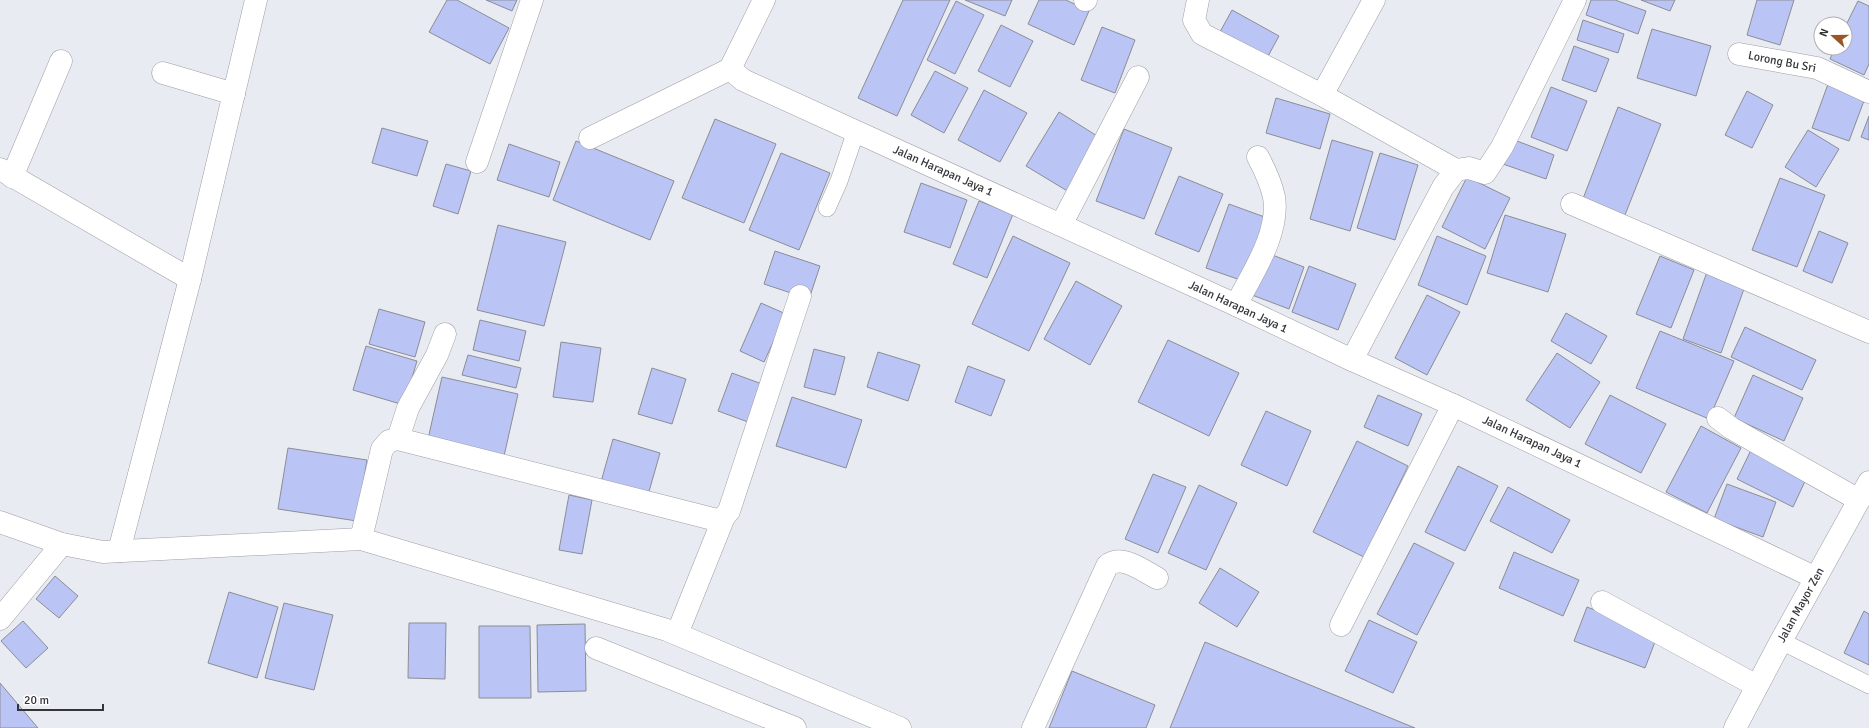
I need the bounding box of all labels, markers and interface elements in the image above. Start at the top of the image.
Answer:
north arrow [1813,16,1853,56]
text: N [1817,27,1832,38]
street label: Lorong Bu Sri [1747,48,1817,76]
street label: Jalan Harapan Jaya 1 [891,142,995,200]
street label: Jalan Harapan Jaya 1 [1186,277,1290,337]
street label: Jalan Harapan Jaya 1 [1480,412,1584,472]
street label: Jalan Mayor Zen [1774,565,1828,645]
scale bar [18,686,103,712]
text: 20 m [24,693,49,708]

